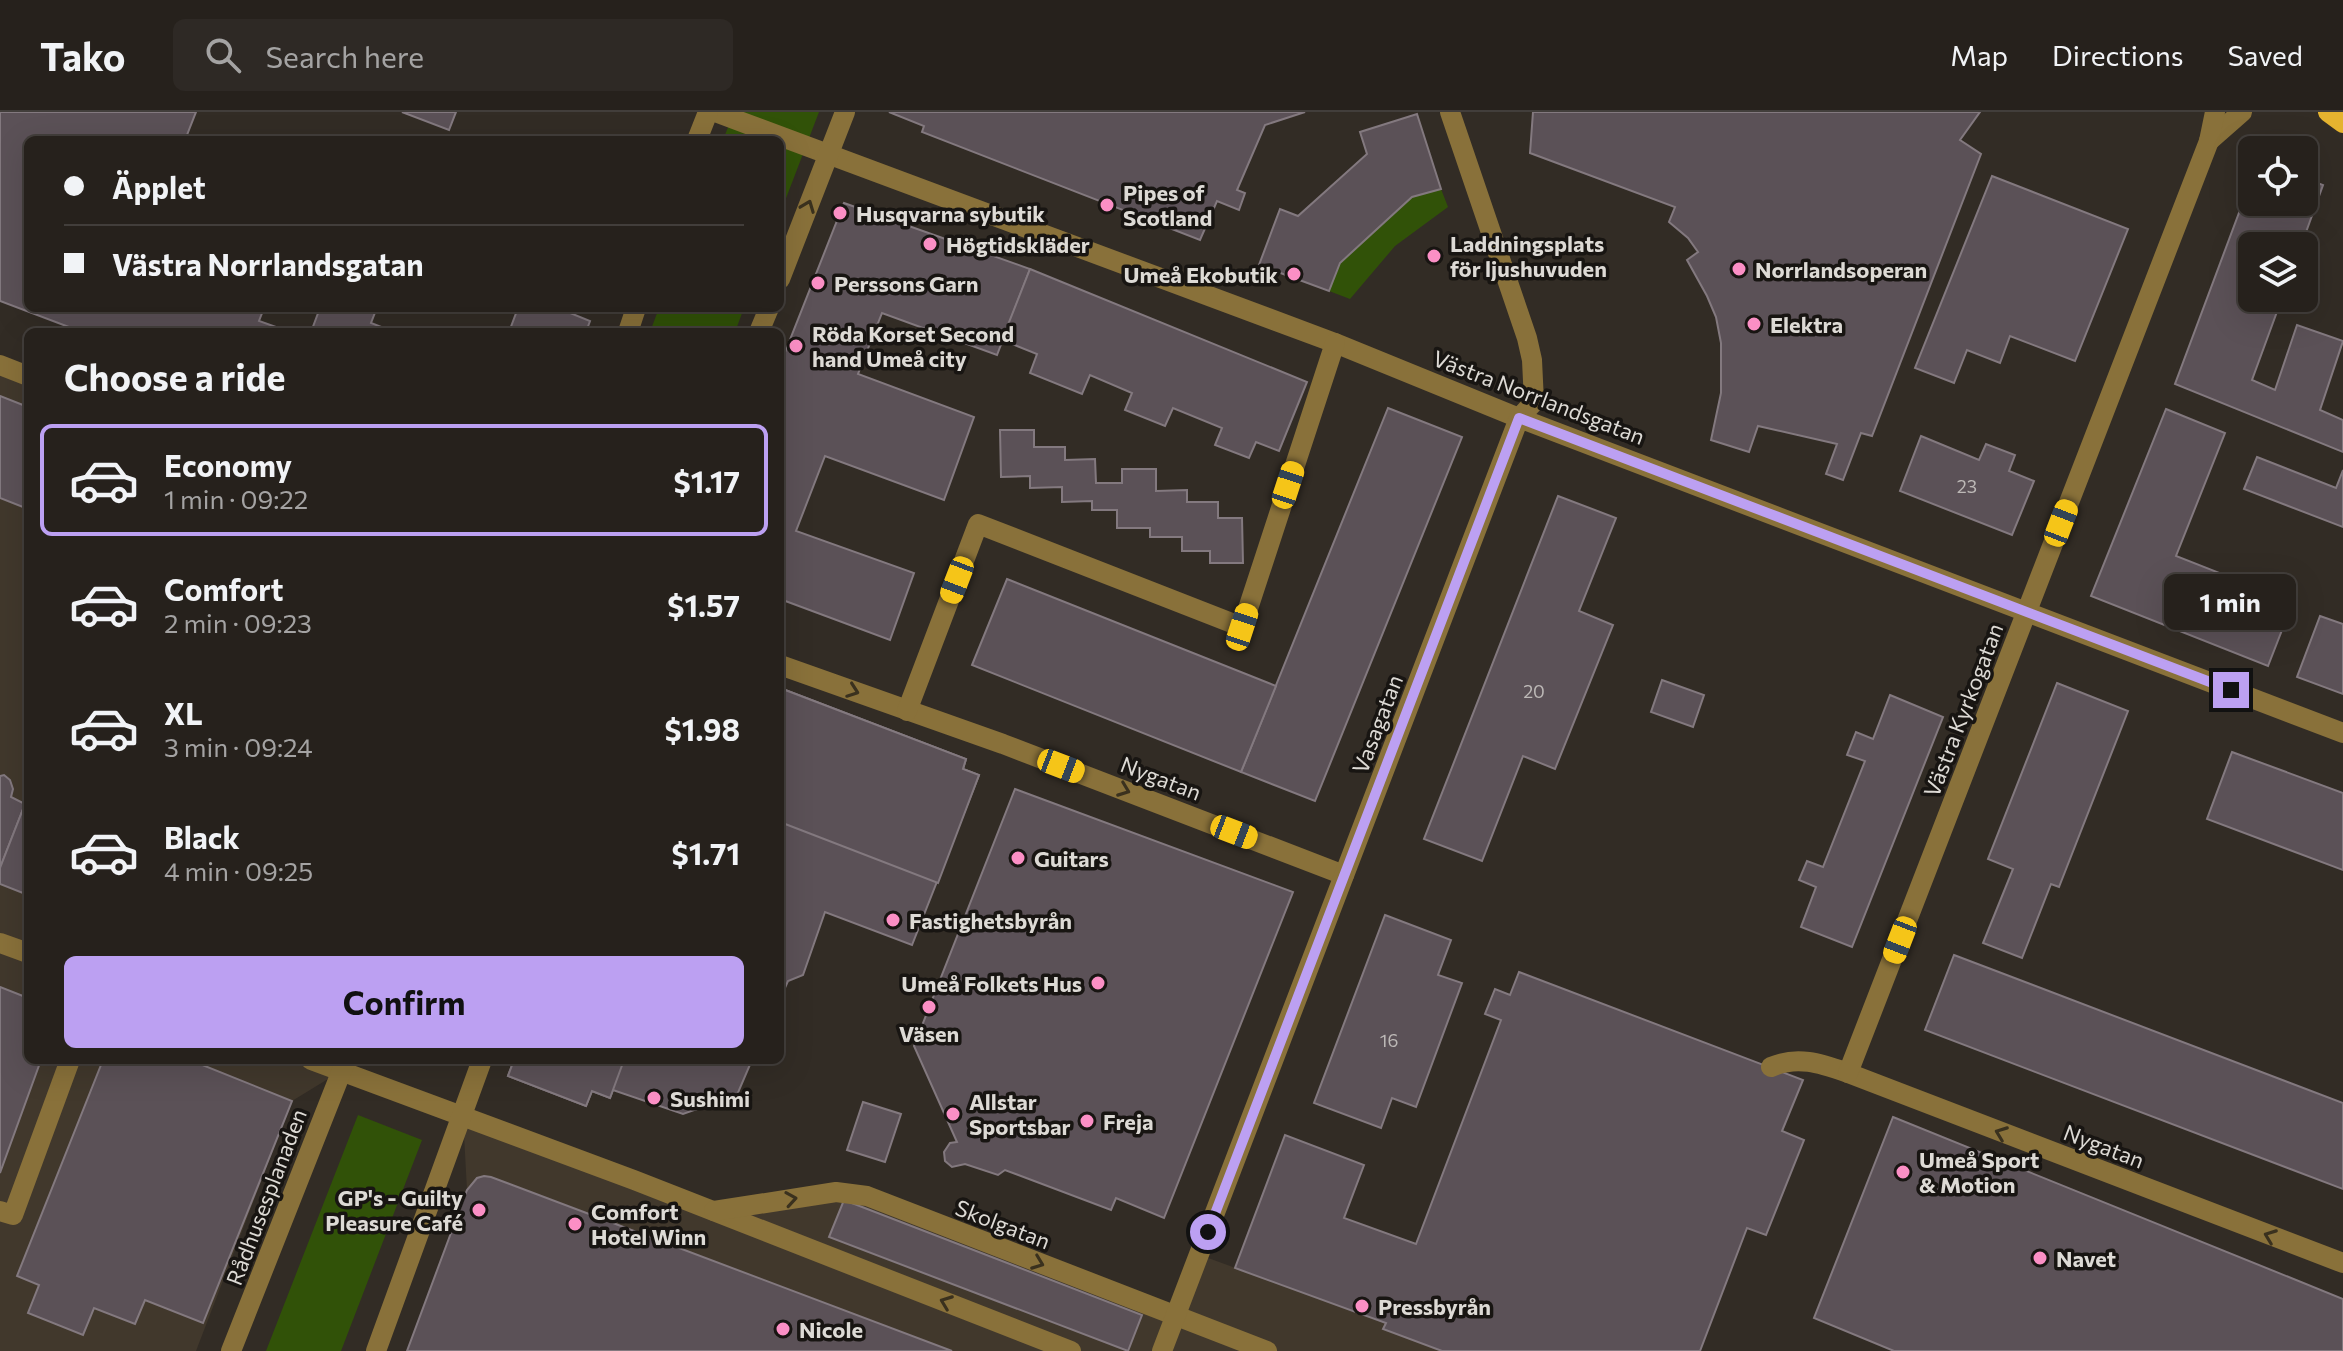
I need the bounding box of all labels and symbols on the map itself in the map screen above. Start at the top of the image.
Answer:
place label: Pipes of Scotland [1123,179,1212,231]
marker: Pipes of Scotland [1098,196,1116,214]
one-way arrow [798,200,815,214]
place label: Husqvarna sybutik [856,200,1045,227]
marker: Husqvarna sybutik [831,204,849,222]
place label: Laddningsplats för ljushuvuden [1450,230,1607,282]
place label: Högtidskläder [946,231,1090,258]
marker: Högtidskläder [921,235,939,253]
marker: Laddningsplats för ljushuvuden [1425,247,1443,265]
place label: Norrlandsoperan [1755,256,1927,283]
marker: Norrlandsoperan [1730,260,1748,278]
place label: Umeå Ekobutik [1124,261,1278,288]
marker: Umeå Ekobutik [1285,265,1303,283]
place label: Perssons Garn [834,270,979,297]
marker: Perssons Garn [809,274,827,292]
place label: Elektra [1770,311,1843,338]
marker: Elektra [1745,315,1763,333]
place label: Röda Korset Second hand Umeå city [812,320,1014,372]
marker: Röda Korset Second hand Umeå city [787,337,805,355]
street label: Västra Norrlandsgatan [1429,344,1649,450]
car [1269,458,1307,512]
house number: 23 [1957,475,1977,497]
car [2041,496,2081,550]
car [937,553,977,607]
callout: 1 min [2165,574,2297,630]
car [1223,600,1261,654]
street label: Västra Kyrkogatan [1917,619,2009,801]
street label: Vasagatan [1346,671,1408,777]
route end [2213,672,2249,708]
house number: 20 [1523,680,1545,702]
one-way arrow [846,681,860,698]
car [1034,746,1088,786]
street label: Nygatan [1117,750,1205,806]
one-way arrow [1116,780,1130,797]
car [1207,812,1261,852]
place label: Guitars [1034,845,1109,872]
marker: Guitars [1009,849,1027,867]
place label: Fastighetsbyrån [909,907,1072,934]
marker: Fastighetsbyrån [884,911,902,929]
car [1880,913,1920,967]
place label: Umeå Folkets Hus [901,970,1082,997]
marker: Umeå Folkets Hus [1089,974,1107,992]
marker: Väsen [920,998,938,1016]
place label: Väsen [899,1020,959,1047]
house number: 16 [1380,1029,1398,1051]
place label: Sushimi [670,1085,750,1112]
place label: Allstar Sportsbar [969,1088,1071,1140]
marker: Sushimi [645,1089,663,1107]
street label: Rådhusesplanaden [220,1105,312,1289]
marker: Allstar Sportsbar [944,1105,962,1123]
place label: Freja [1103,1108,1154,1135]
marker: Freja [1078,1112,1096,1130]
street label: Nygatan [2060,1118,2148,1174]
one-way arrow [1995,1126,2009,1143]
place label: Umeå Sport & Motion [1919,1146,2039,1198]
marker: Umeå Sport & Motion [1894,1163,1912,1181]
place label: GP's - Guilty Pleasure Café [325,1184,463,1236]
one-way arrow [784,1191,798,1208]
street label: Skolgatan [952,1194,1054,1254]
place label: Comfort Hotel Winn [591,1198,706,1250]
marker: GP's - Guilty Pleasure Café [470,1201,488,1219]
route start [1190,1214,1226,1250]
marker: Comfort Hotel Winn [566,1215,584,1233]
one-way arrow [2264,1229,2278,1246]
place label: Navet [2056,1245,2116,1272]
marker: Navet [2031,1249,2049,1267]
one-way arrow [1030,1253,1044,1270]
place label: Pressbyrån [1378,1293,1491,1320]
one-way arrow [940,1296,954,1312]
marker: Pressbyrån [1353,1297,1371,1315]
place label: Nicole [799,1316,863,1343]
marker: Nicole [774,1320,792,1338]

